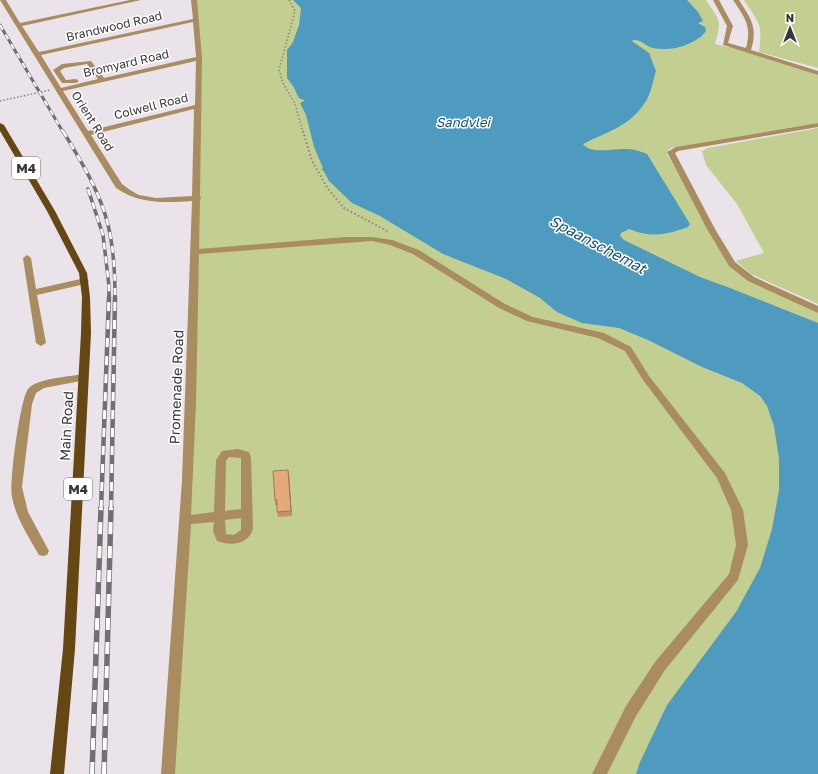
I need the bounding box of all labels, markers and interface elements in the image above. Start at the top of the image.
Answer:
street label: Brandwood Road [65,8,163,44]
north arrow [770,8,810,48]
text: N [786,11,794,24]
street label: Bromyard Road [82,46,170,80]
street label: Orient Road [69,88,117,154]
street label: Colwell Road [112,90,190,122]
water label: Sandvlei [436,114,492,130]
road number: M4 [12,157,40,179]
water label: Spaanschemat [547,211,651,278]
street label: Promenade Road [166,330,186,444]
street label: Main Road [56,391,76,461]
road number: M4 [64,478,92,500]

